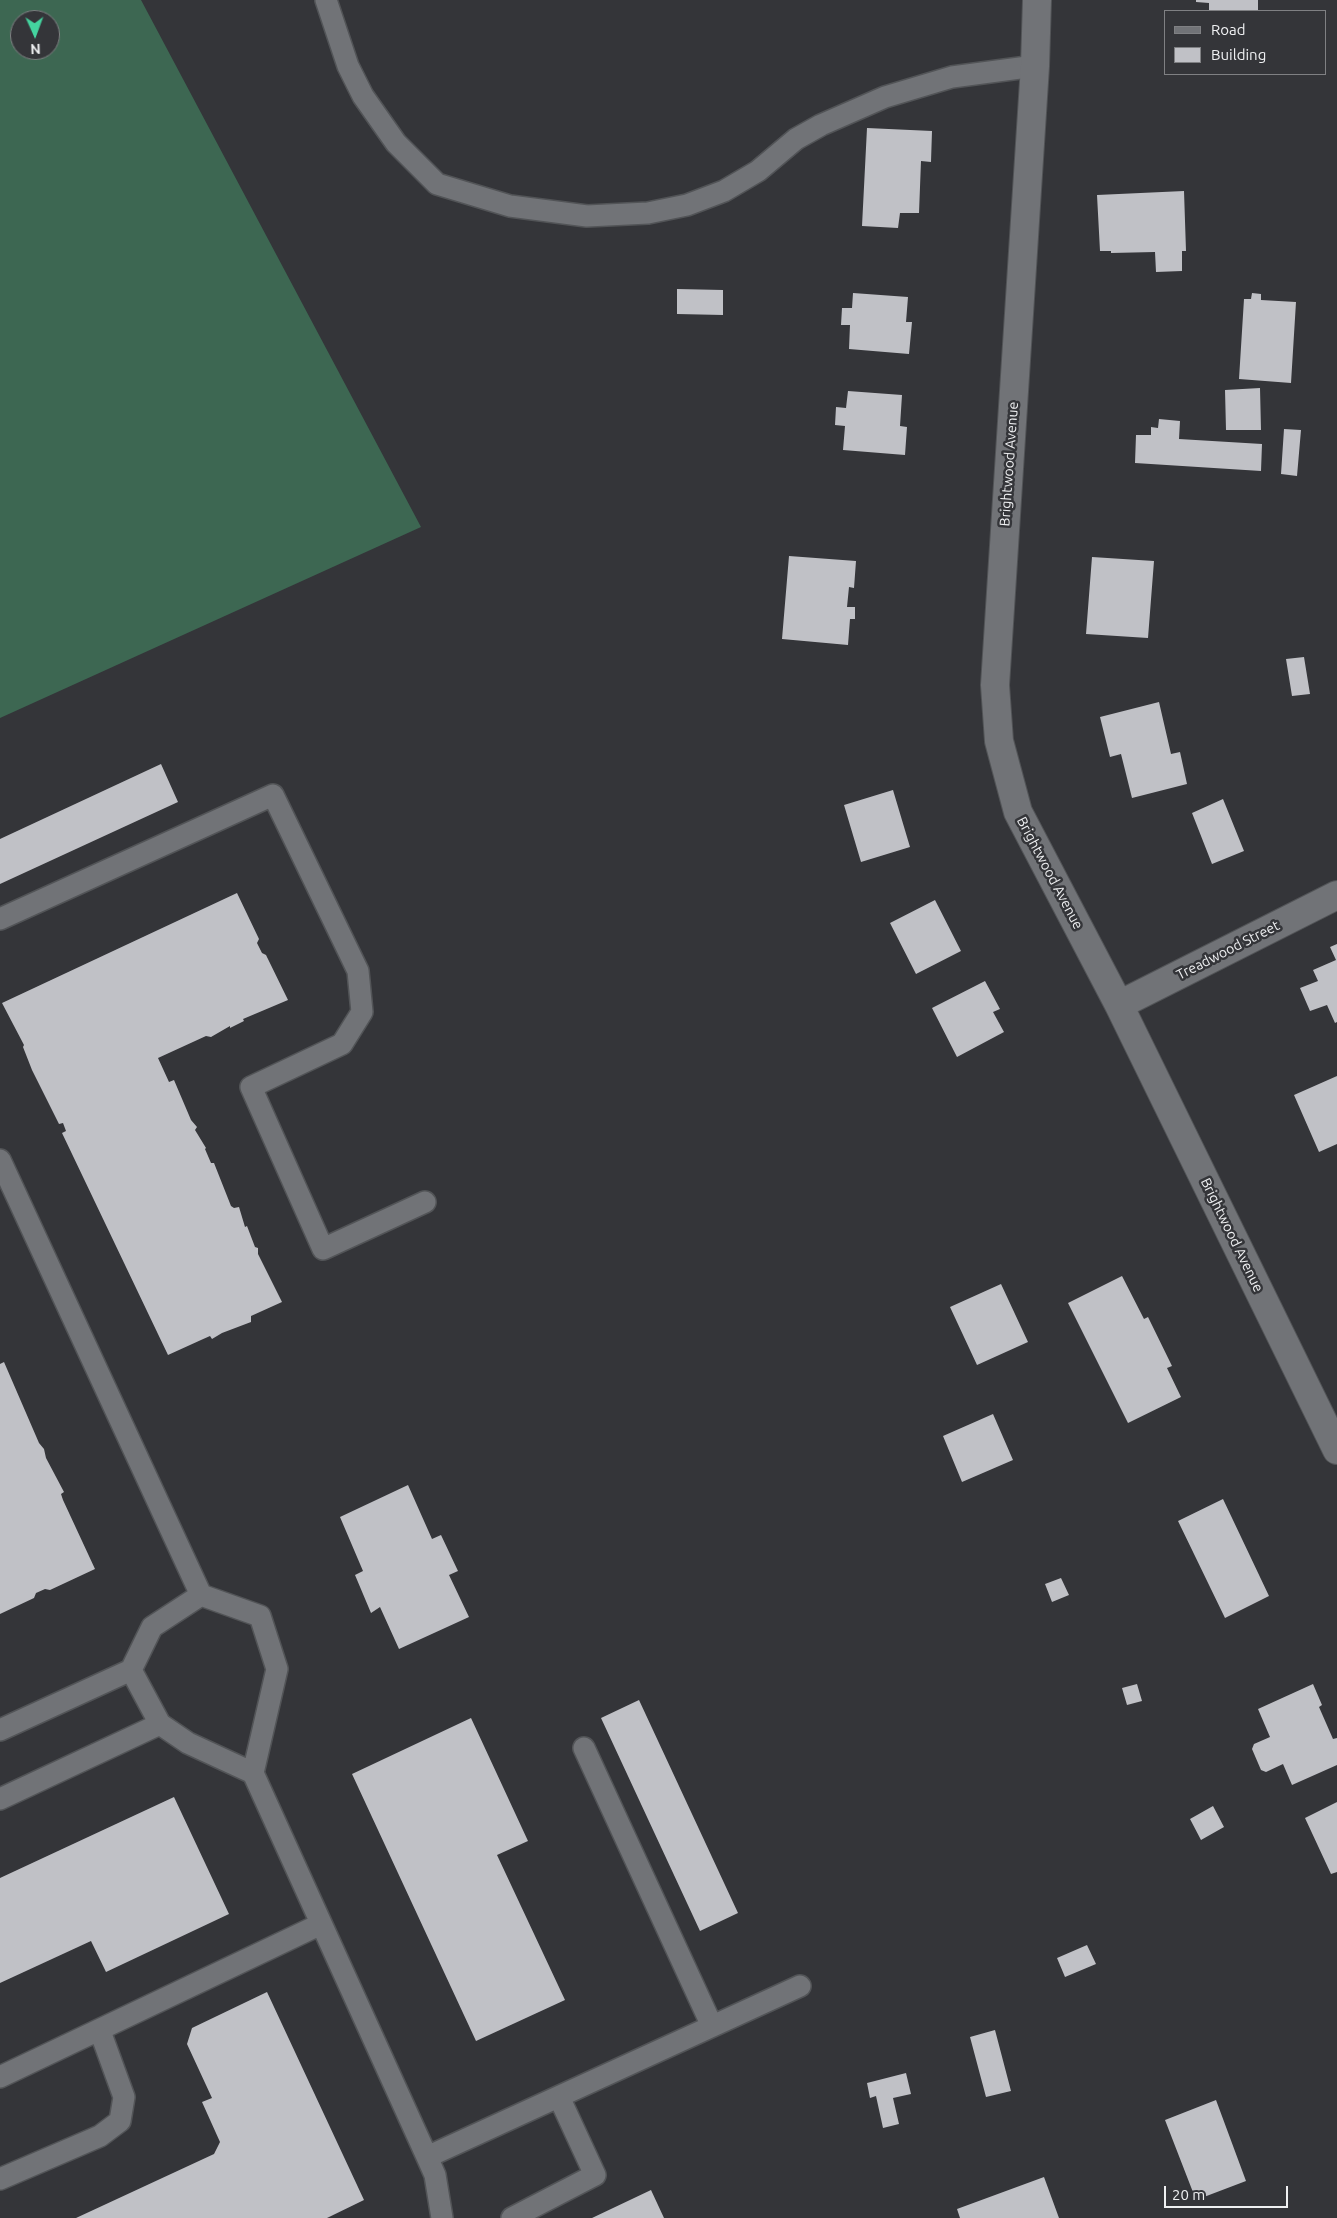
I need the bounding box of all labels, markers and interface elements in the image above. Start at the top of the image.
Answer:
north arrow [10,10,60,60]
legend [1164,10,1327,75]
text: Road [1211,21,1246,38]
text: N [30,41,41,57]
text: Building [1211,46,1266,63]
street label: Brightwood Avenue [996,401,1022,527]
street label: Brightwood Avenue [1013,814,1087,932]
street label: Treadwood Street [1174,917,1282,983]
street label: Brightwood Avenue [1197,1175,1267,1295]
scale bar [1167,2176,1291,2208]
text: 20 m [1172,2186,1205,2203]

